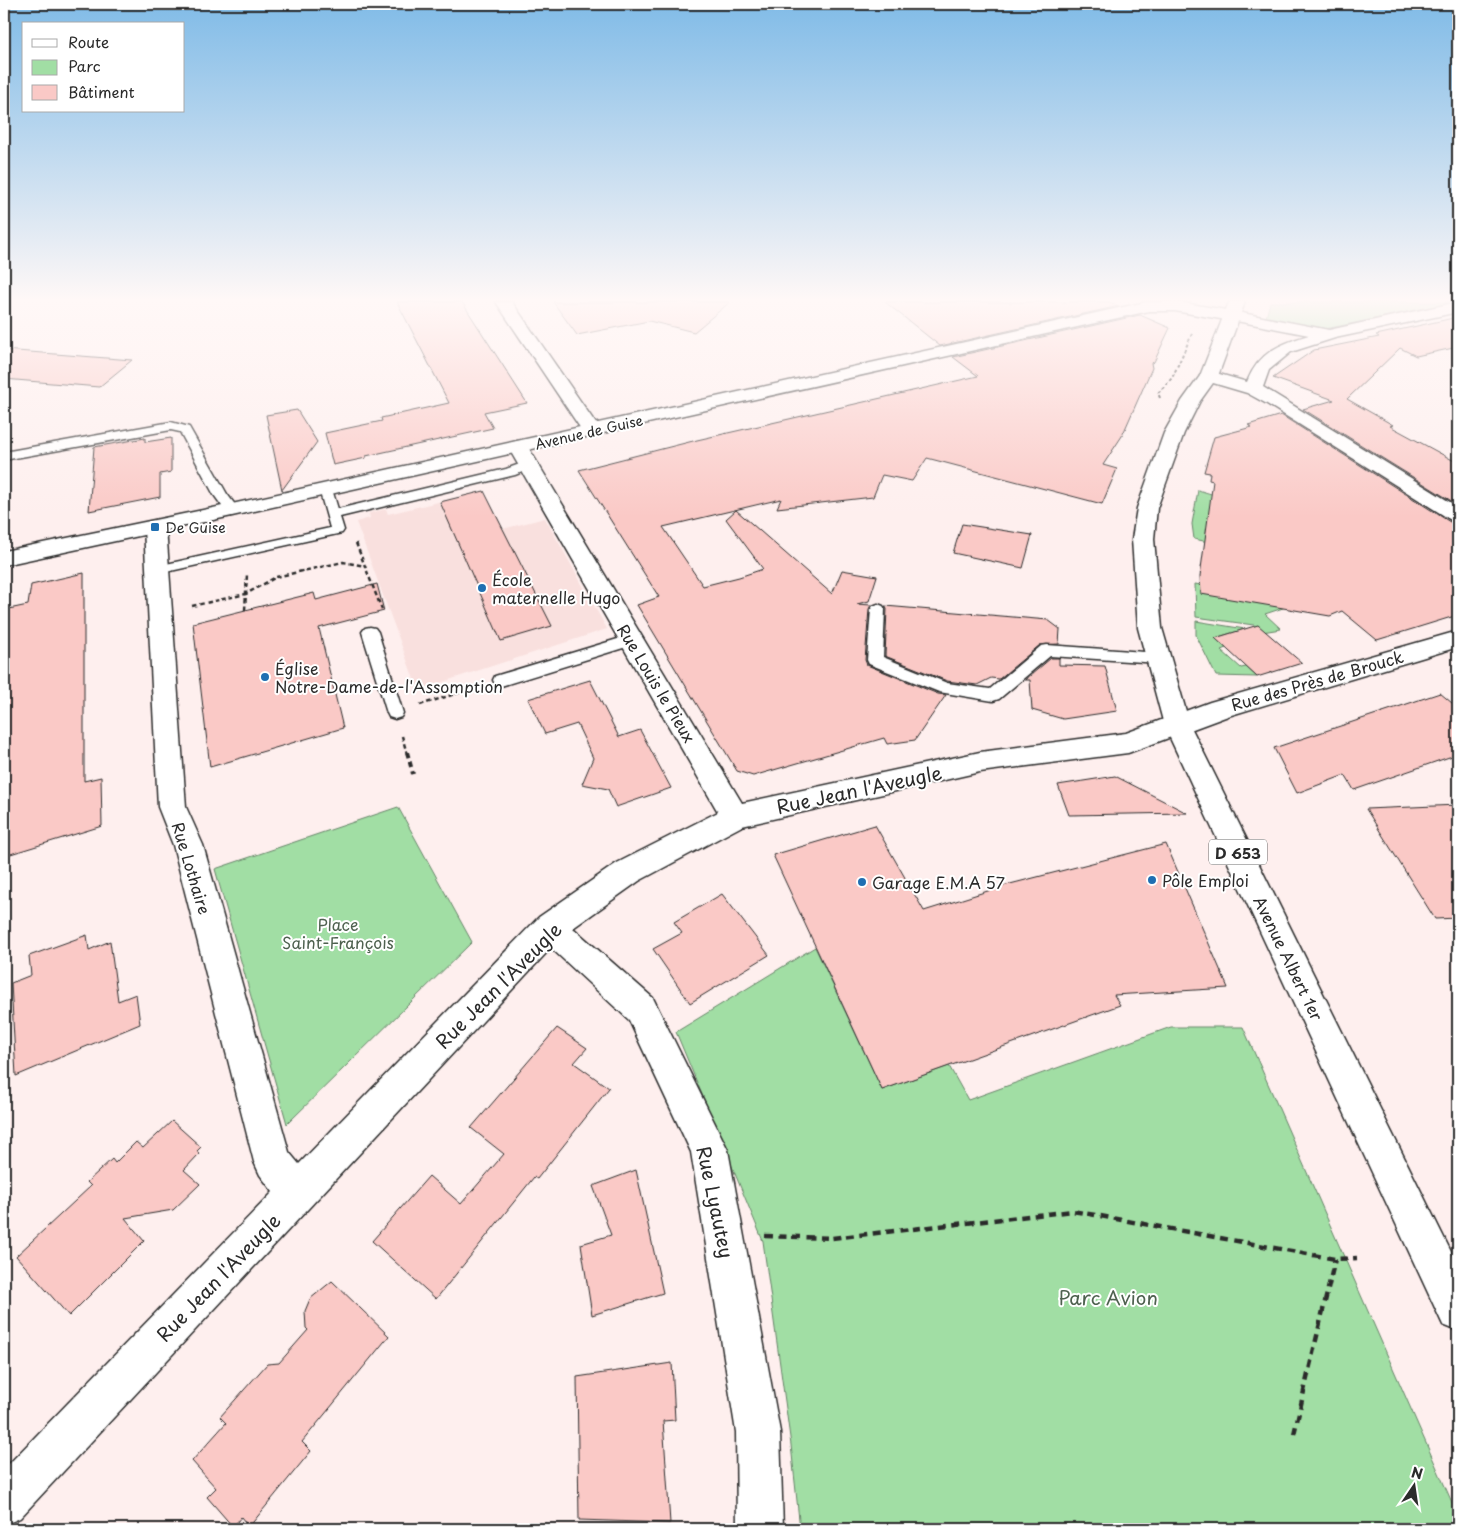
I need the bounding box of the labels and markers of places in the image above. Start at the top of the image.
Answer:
place label: De Guise [165,517,226,538]
marker: De Guise [149,521,161,533]
place label: École maternelle Hugo [492,567,620,609]
marker: École maternelle Hugo [476,582,488,594]
place label: Église Notre-Dame-de-l'Assomption [275,656,503,698]
marker: Église Notre-Dame-de-l'Assomption [259,671,271,683]
place label: Pôle Emploi [1162,868,1249,892]
place label: Garage E.M.A 57 [872,870,1005,894]
marker: Pôle Emploi [1146,874,1158,886]
marker: Garage E.M.A 57 [856,876,868,888]

